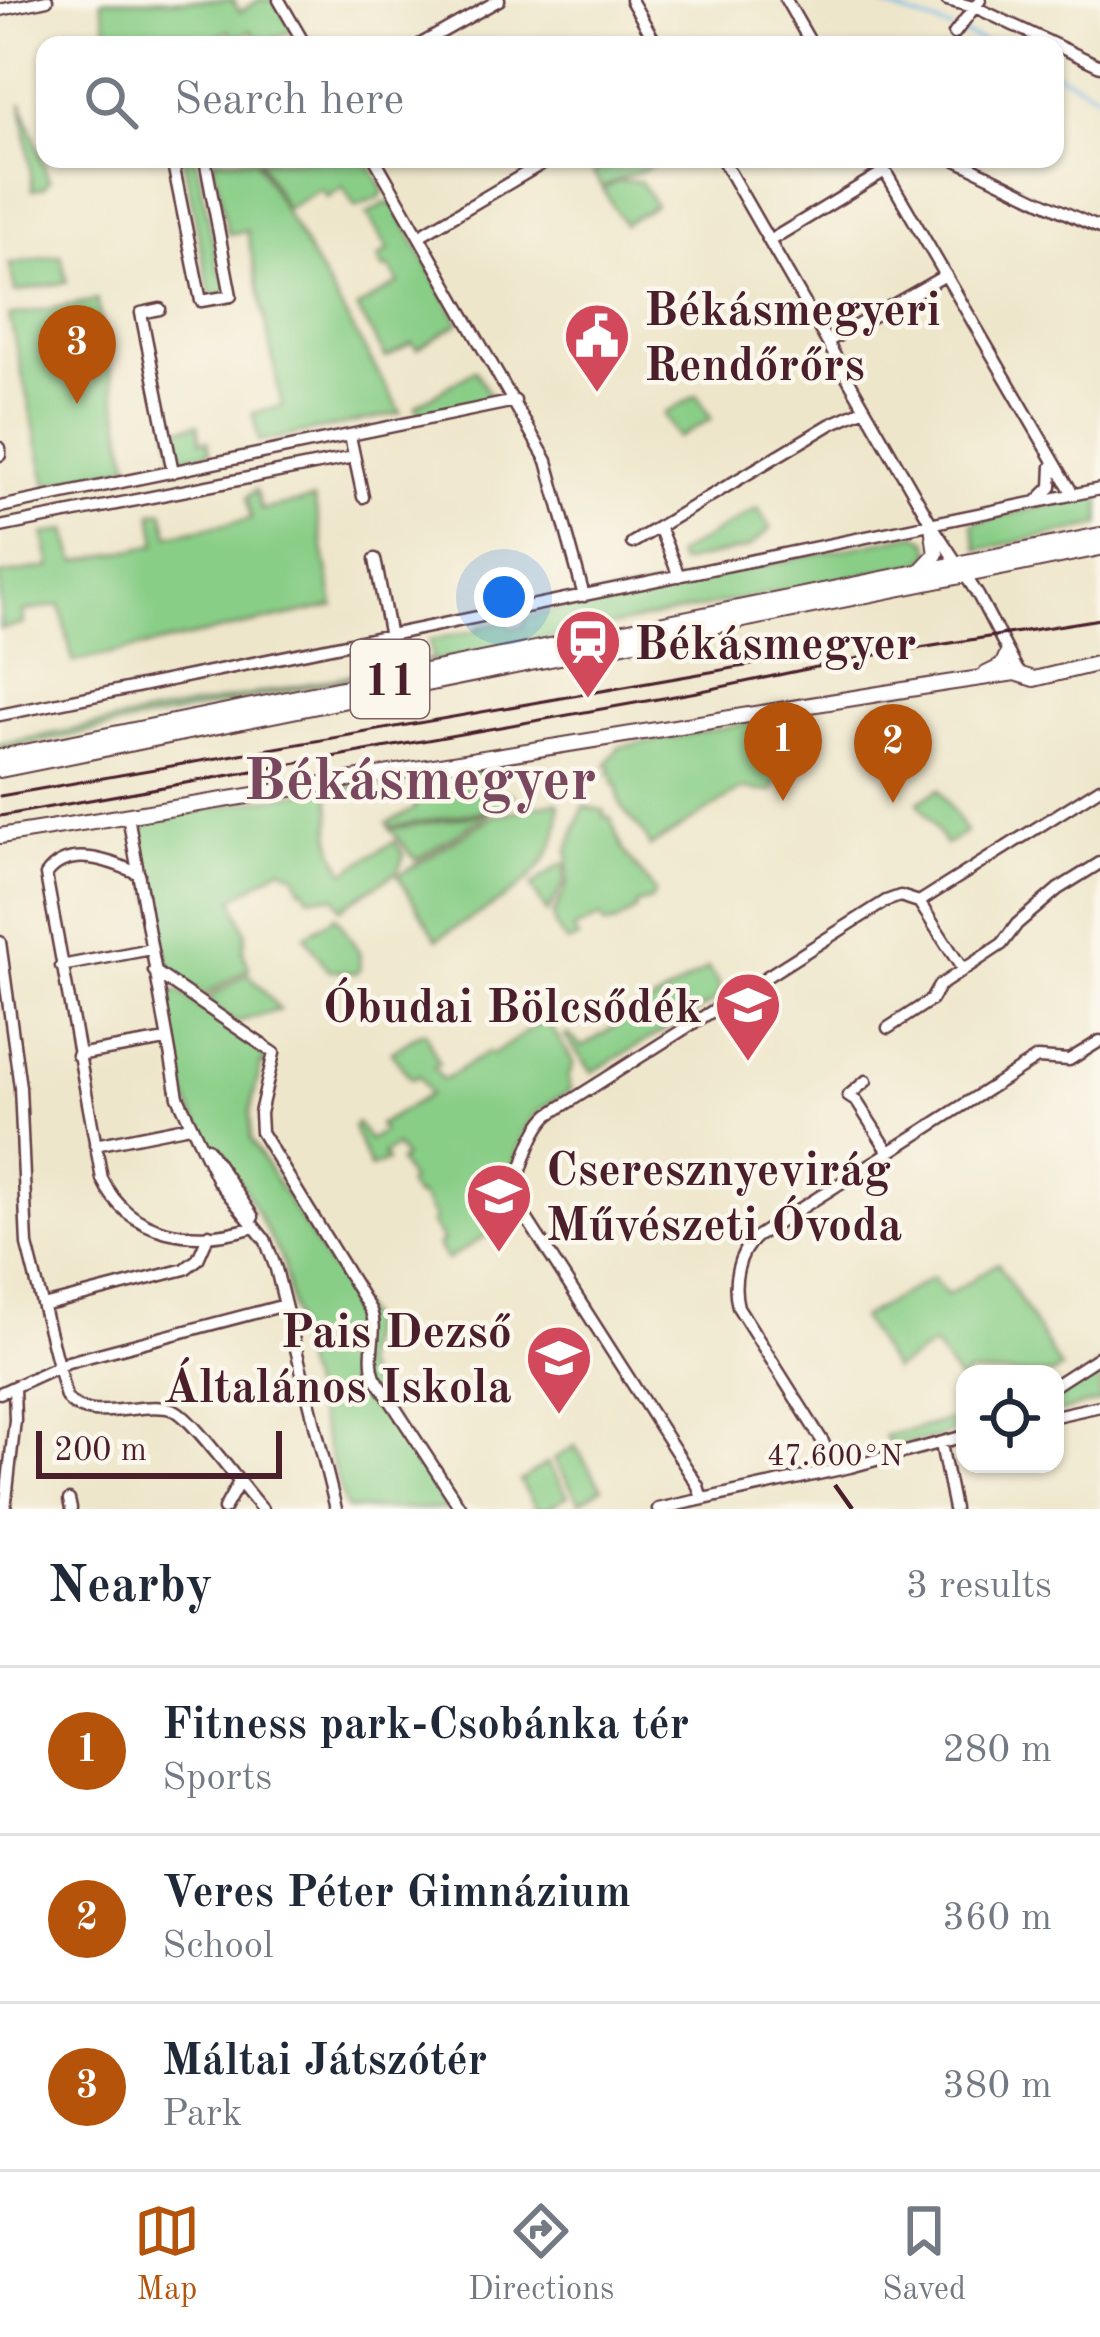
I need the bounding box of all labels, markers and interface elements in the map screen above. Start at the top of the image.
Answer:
search box [36,36,1064,168]
icon: search [78,69,144,135]
text: Search here [174,79,404,124]
place label: Békásmegyeri Rendőrőrs [644,288,941,391]
public building icon: Békásmegyeri Rendőrőrs [562,301,632,395]
pin: 3 [38,305,116,404]
your location [474,567,534,627]
station icon: Békásmegyer [553,607,623,701]
place label: Békásmegyer [634,622,917,670]
road number: 11 [351,640,429,718]
pin: 1 [744,702,822,801]
pin: 2 [854,704,932,803]
district label: Békásmegyer [243,753,597,814]
school or university icon: Óbudai Bölcsődék [713,970,783,1064]
place label: Óbudai Bölcsődék [323,977,702,1033]
place label: Cseresznyevirág Művészeti Óvoda [546,1148,902,1251]
school or university icon: Cseresznyevirág Művészeti Óvoda [464,1161,534,1255]
place label: Pais Dezső Általános Iskola [163,1310,512,1413]
school or university icon: Pais Dezső Általános Iskola [524,1323,594,1417]
map controls [956,1365,1064,1473]
button: locate [956,1365,1064,1473]
scale bar [36,1425,282,1478]
text: 200 m [54,1435,147,1468]
text: 47.600°N [767,1442,903,1472]
text: Nearby [48,1562,213,1613]
text: 3 results [906,1567,1052,1606]
text: Fitness park-Csobánka tér [162,1704,689,1749]
text: 1 [76,1731,98,1770]
text: 280 m [942,1731,1052,1770]
text: Sports [162,1759,272,1798]
text: Veres Péter Gimnázium [162,1872,631,1917]
text: 2 [76,1899,98,1938]
text: 360 m [942,1899,1052,1938]
text: School [162,1927,274,1966]
text: Máltai Játszótér [162,2040,487,2085]
text: 3 [76,2067,98,2106]
text: 380 m [942,2067,1052,2106]
text: Park [162,2095,242,2134]
tab: Map [134,2198,200,2311]
tab: Directions [468,2198,614,2311]
tab: Saved [882,2198,966,2311]

